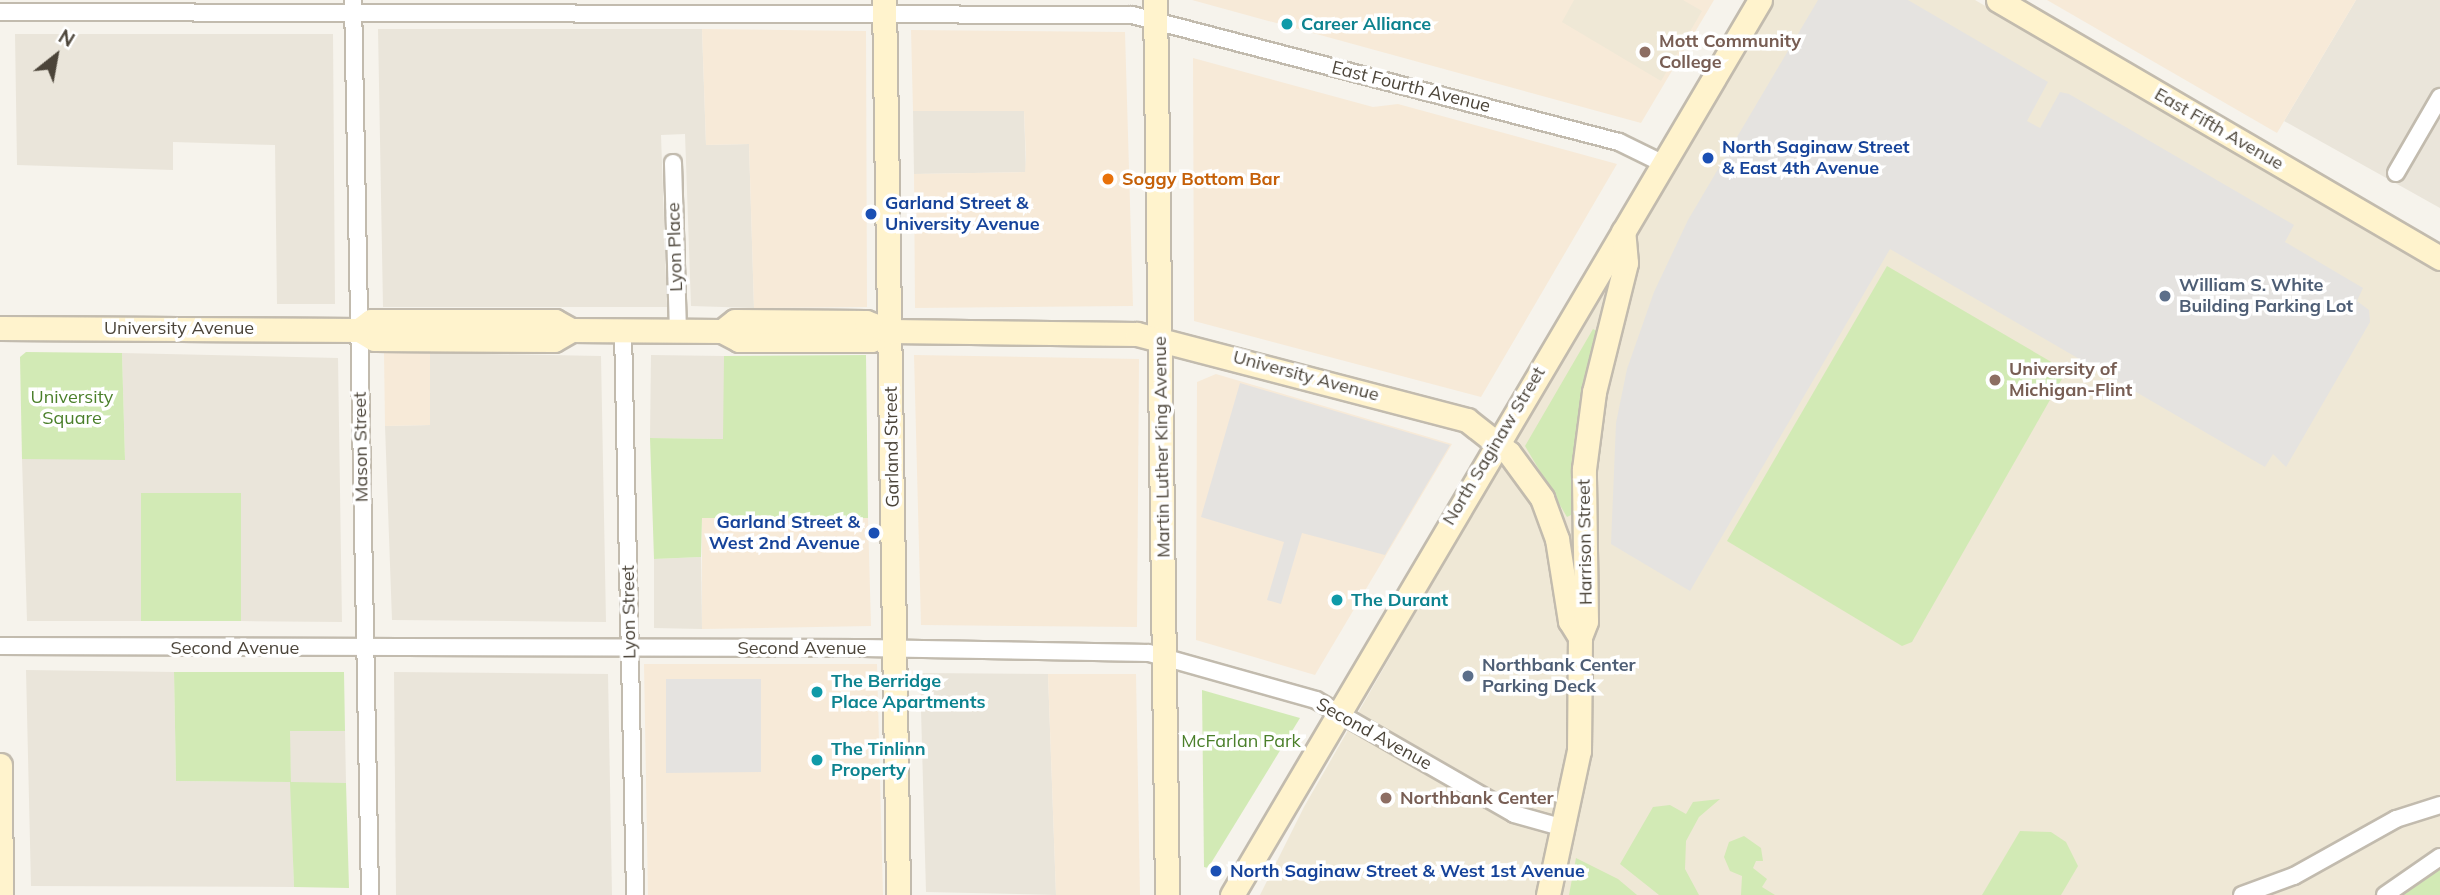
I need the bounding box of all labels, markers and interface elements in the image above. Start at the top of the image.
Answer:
place label: Career Alliance [1301,13,1431,35]
marker: Career Alliance [1279,16,1295,32]
north arrow [21,21,91,91]
text: N [54,24,79,52]
place label: Mott Community College [1659,31,1801,74]
marker: Mott Community College [1637,44,1653,60]
street label: East Fourth Avenue [1329,57,1493,117]
street label: East Fifth Avenue [2151,83,2287,175]
place label: North Saginaw Street & East 4th Avenue [1722,137,1910,180]
marker: North Saginaw Street & East 4th Avenue [1700,150,1716,166]
place label: Soggy Bottom Bar [1122,168,1280,190]
marker: Soggy Bottom Bar [1100,171,1116,187]
place label: Garland Street & University Avenue [885,193,1040,235]
street label: Lyon Place [663,202,687,292]
marker: Garland Street & University Avenue [863,206,879,222]
place label: William S. White Building Parking Lot [2179,275,2353,318]
marker: William S. White Building Parking Lot [2157,288,2173,304]
street label: University Avenue [104,317,254,339]
street label: Martin Luther King Avenue [1149,336,1175,558]
street label: University Avenue [1231,346,1381,406]
place label: University of Michigan-Flint [2009,359,2132,402]
street label: North Saginaw Street [1438,363,1550,529]
marker: University of Michigan-Flint [1987,372,2003,388]
street label: Garland Street [880,386,904,508]
park label: University Square [31,387,113,430]
street label: Mason Street [349,392,373,502]
street label: Harrison Street [1573,479,1597,605]
place label: Garland Street & West 2nd Avenue [709,512,860,554]
marker: Garland Street & West 2nd Avenue [866,525,882,541]
street label: Lyon Street [617,565,641,659]
place label: The Durant [1351,589,1448,611]
marker: The Durant [1329,592,1345,608]
street label: Second Avenue [171,637,299,659]
street label: Second Avenue [738,637,866,659]
place label: Northbank Center Parking Deck [1482,655,1636,698]
marker: Northbank Center Parking Deck [1460,668,1476,684]
place label: The Berridge Place Apartments [831,671,985,714]
marker: The Berridge Place Apartments [809,684,825,700]
street label: Second Avenue [1312,693,1436,775]
park label: McFarlan Park [1181,730,1301,752]
place label: The Tinlinn Property [831,739,926,782]
marker: The Tinlinn Property [809,752,825,768]
place label: Northbank Center [1400,787,1554,809]
marker: Northbank Center [1378,790,1394,806]
place label: North Saginaw Street & West 1st Avenue [1230,860,1585,882]
marker: North Saginaw Street & West 1st Avenue [1208,863,1224,879]

